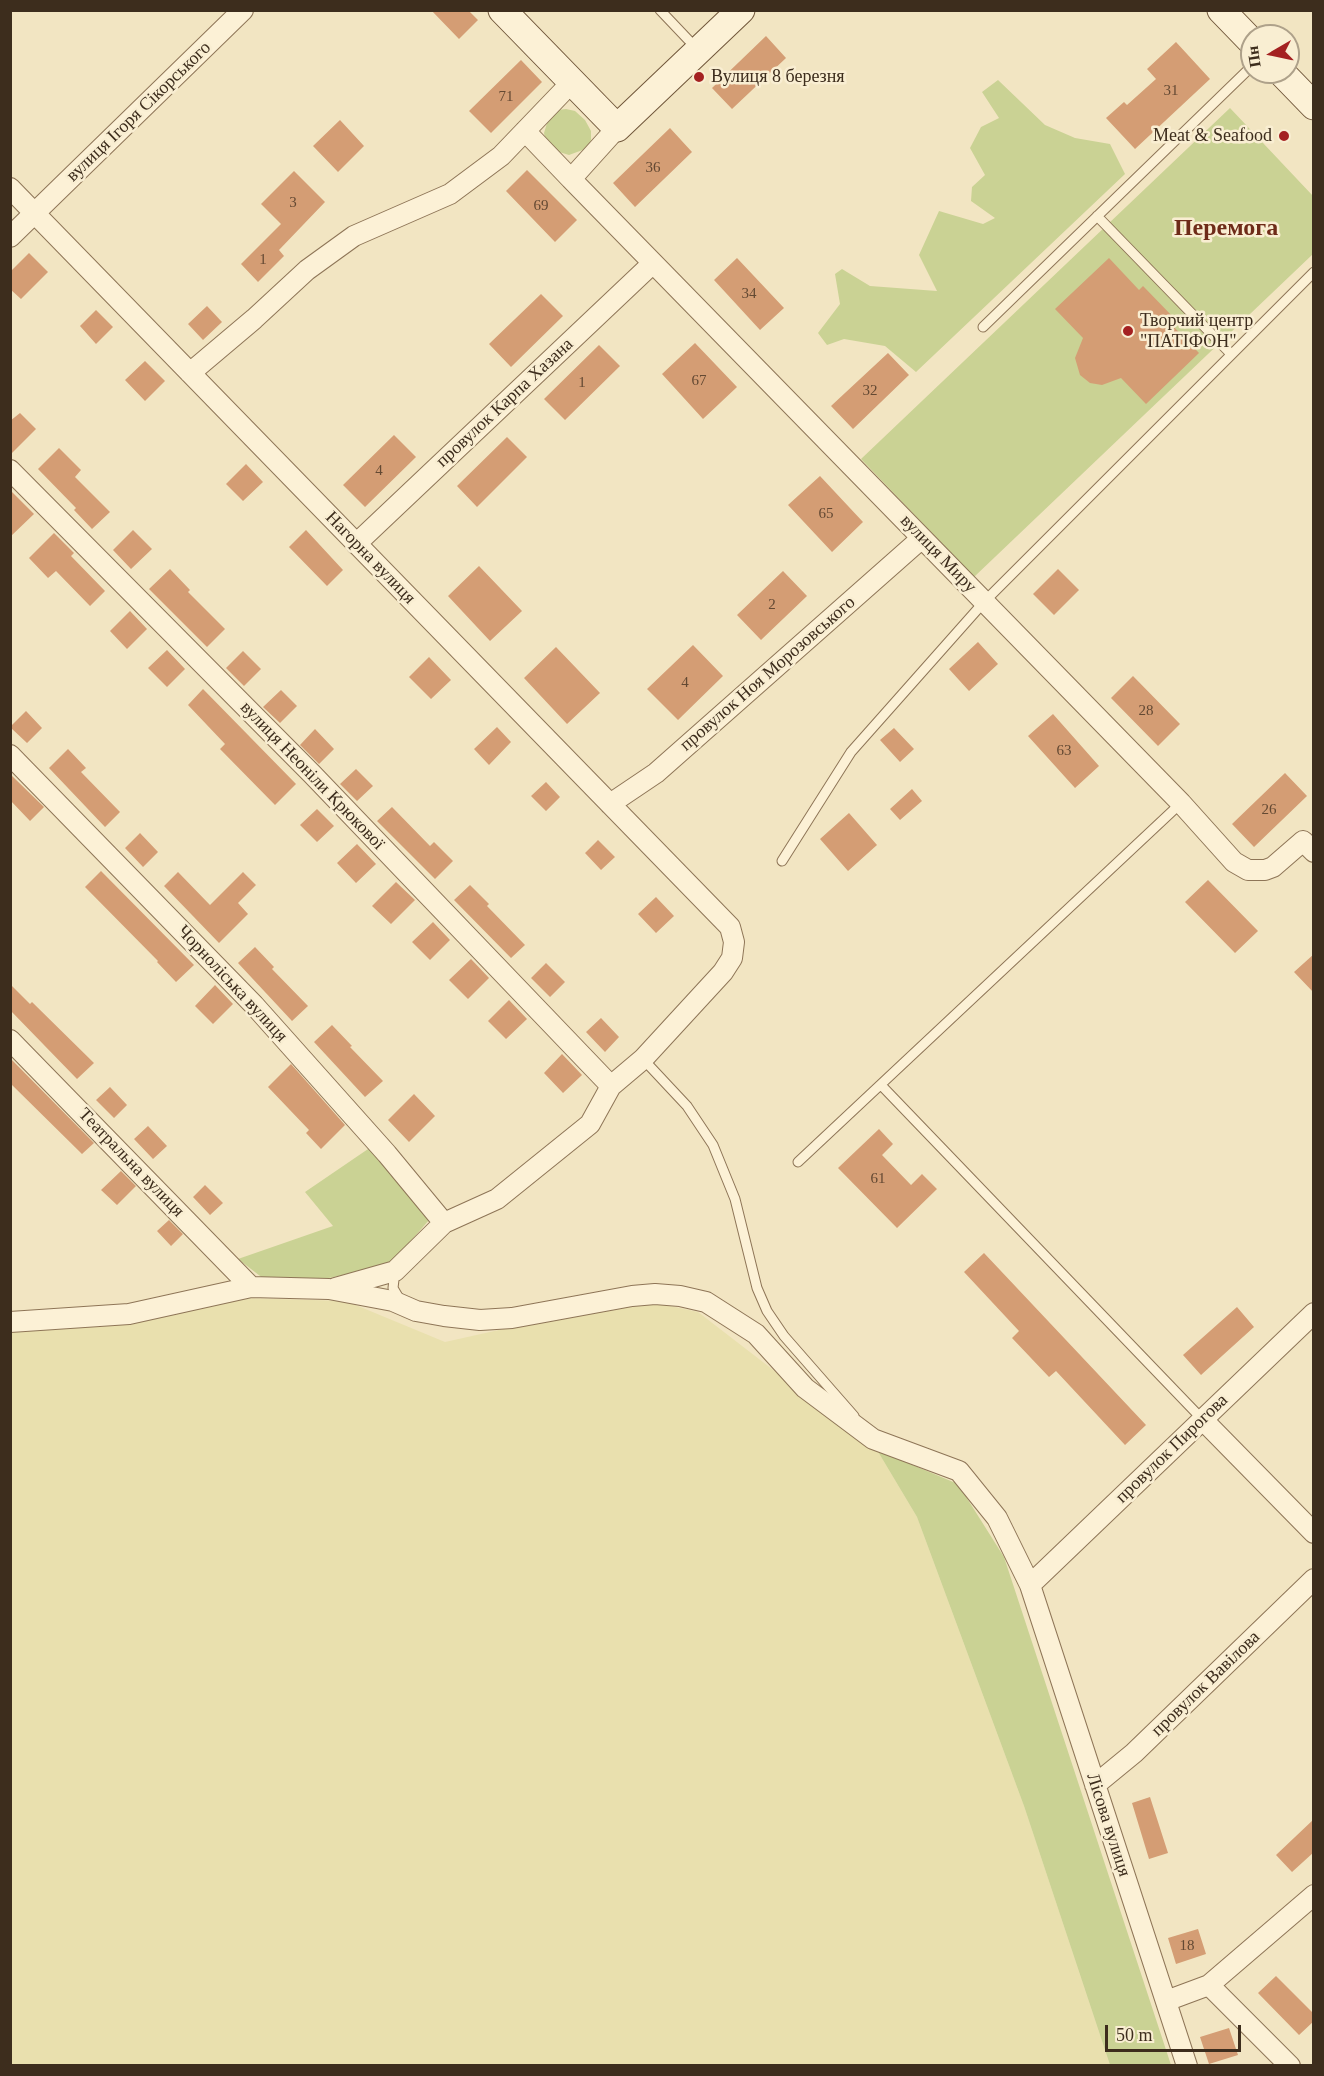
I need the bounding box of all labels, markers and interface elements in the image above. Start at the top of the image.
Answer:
north arrow [1240,24,1300,84]
street label: вулиця Ігоря Сікорського [62,37,216,187]
text: Пн [1244,45,1264,69]
place label: Вулиця 8 березня [711,66,845,88]
marker: Вулиця 8 березня [692,70,706,84]
house number: 31 [1164,82,1178,100]
house number: 71 [498,88,514,106]
place label: Meat & Seafood [1153,125,1272,147]
marker: Meat & Seafood [1277,129,1291,143]
house number: 36 [646,159,660,177]
house number: 3 [289,194,297,212]
house number: 69 [534,197,548,215]
district label: Перемога [1174,215,1278,243]
house number: 1 [259,251,267,269]
house number: 34 [742,285,756,303]
place label: Творчий центр "ПАТІФОН" [1140,310,1253,352]
marker: Творчий центр "ПАТІФОН" [1121,324,1135,338]
street label: провулок Карпа Хазана [432,334,578,472]
house number: 67 [692,372,706,390]
house number: 1 [578,374,586,392]
house number: 32 [862,382,878,400]
house number: 4 [375,462,383,480]
house number: 65 [818,505,834,523]
street label: Нагорна вулиця [320,507,420,609]
street label: вулиця Миру [895,510,981,598]
street label: провулок Ноя Морозовського [676,592,860,756]
house number: 2 [768,596,776,614]
house number: 4 [681,674,689,692]
street label: вулиця Неоніли Крюкової [235,697,389,855]
house number: 28 [1138,702,1154,720]
house number: 63 [1056,742,1072,760]
house number: 26 [1262,801,1276,819]
street label: Чорноліська вулиця [172,921,292,1047]
street label: Театральна вулиця [73,1104,189,1222]
house number: 61 [870,1170,886,1188]
street label: провулок Пирогова [1111,1390,1233,1508]
street label: провулок Вавілова [1147,1627,1265,1741]
street label: Лісова вулиця [1081,1771,1135,1879]
house number: 18 [1180,1937,1194,1955]
scale bar [1108,2013,1244,2051]
text: 50 m [1116,2025,1153,2045]

